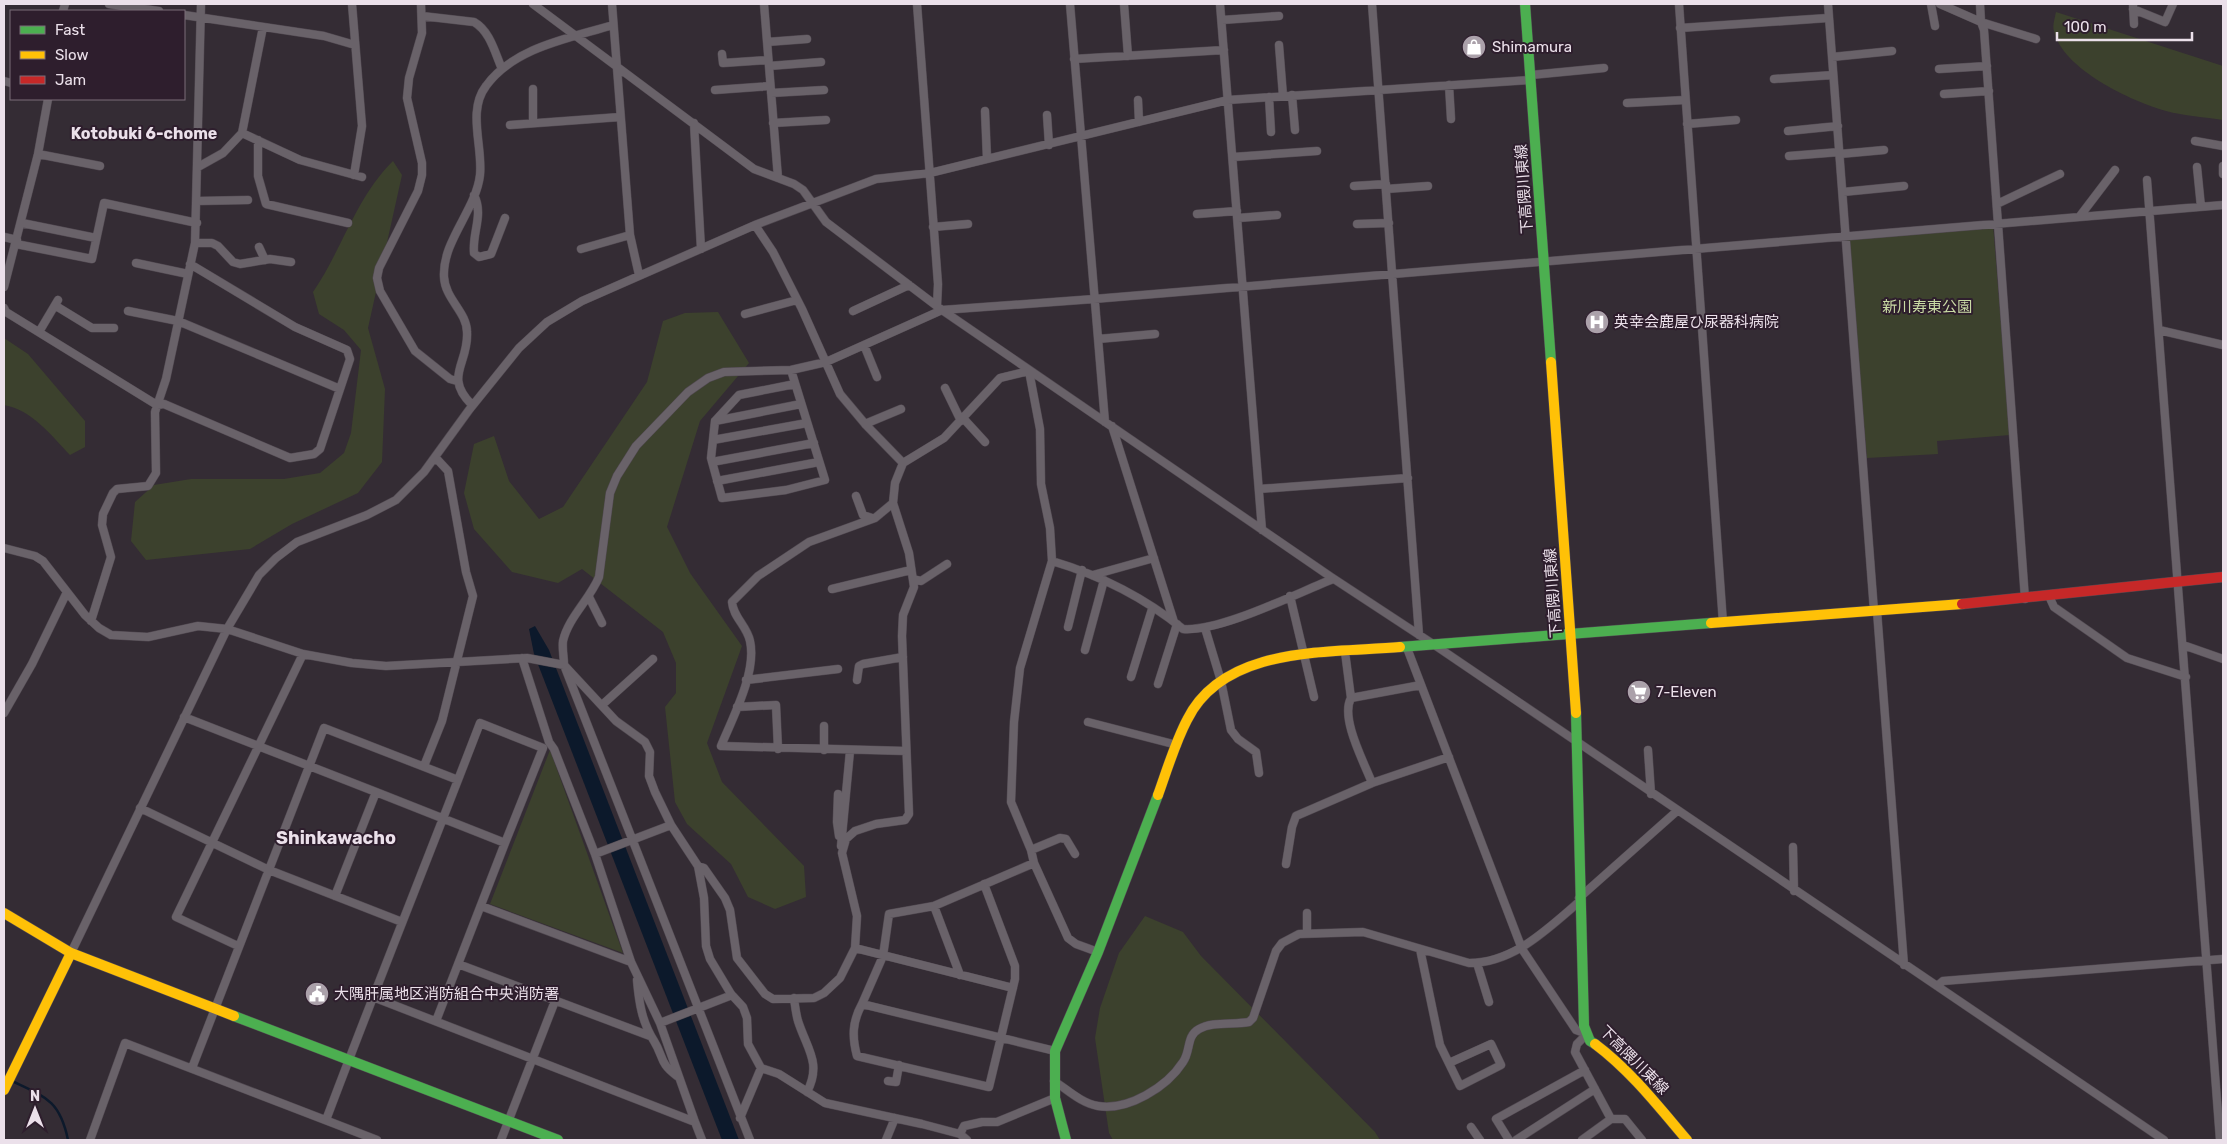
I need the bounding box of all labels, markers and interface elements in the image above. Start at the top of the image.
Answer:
legend [10,10,185,100]
scale bar [2057,10,2192,42]
text: 100 m [2064,18,2106,36]
text: Fast [55,21,85,39]
shop icon: Shimamura [1461,34,1487,60]
place label: Shimamura [1492,38,1572,56]
text: Slow [55,46,88,64]
text: Jam [55,71,86,89]
district label: Kotobuki 6-chome [71,124,217,143]
street label: 下高隈川東線 [1512,143,1536,235]
park label: 新川寿東公園 [1882,298,1972,316]
hospital icon: 英幸会鹿屋ひ尿器科病院 [1584,309,1610,335]
place label: 英幸会鹿屋ひ尿器科病院 [1614,313,1779,331]
street label: 下高隈川東線 [1541,547,1565,639]
supermarket icon: 7-Eleven [1626,679,1652,705]
place label: 7-Eleven [1656,683,1717,701]
district label: Shinkawacho [276,827,396,849]
public building icon: 大隅肝属地区消防組合中央消防署 [304,981,330,1007]
place label: 大隅肝属地区消防組合中央消防署 [334,985,559,1003]
street label: 下高隈川東線 [1596,1022,1672,1098]
north arrow [10,1084,60,1134]
text: N [30,1088,40,1105]

